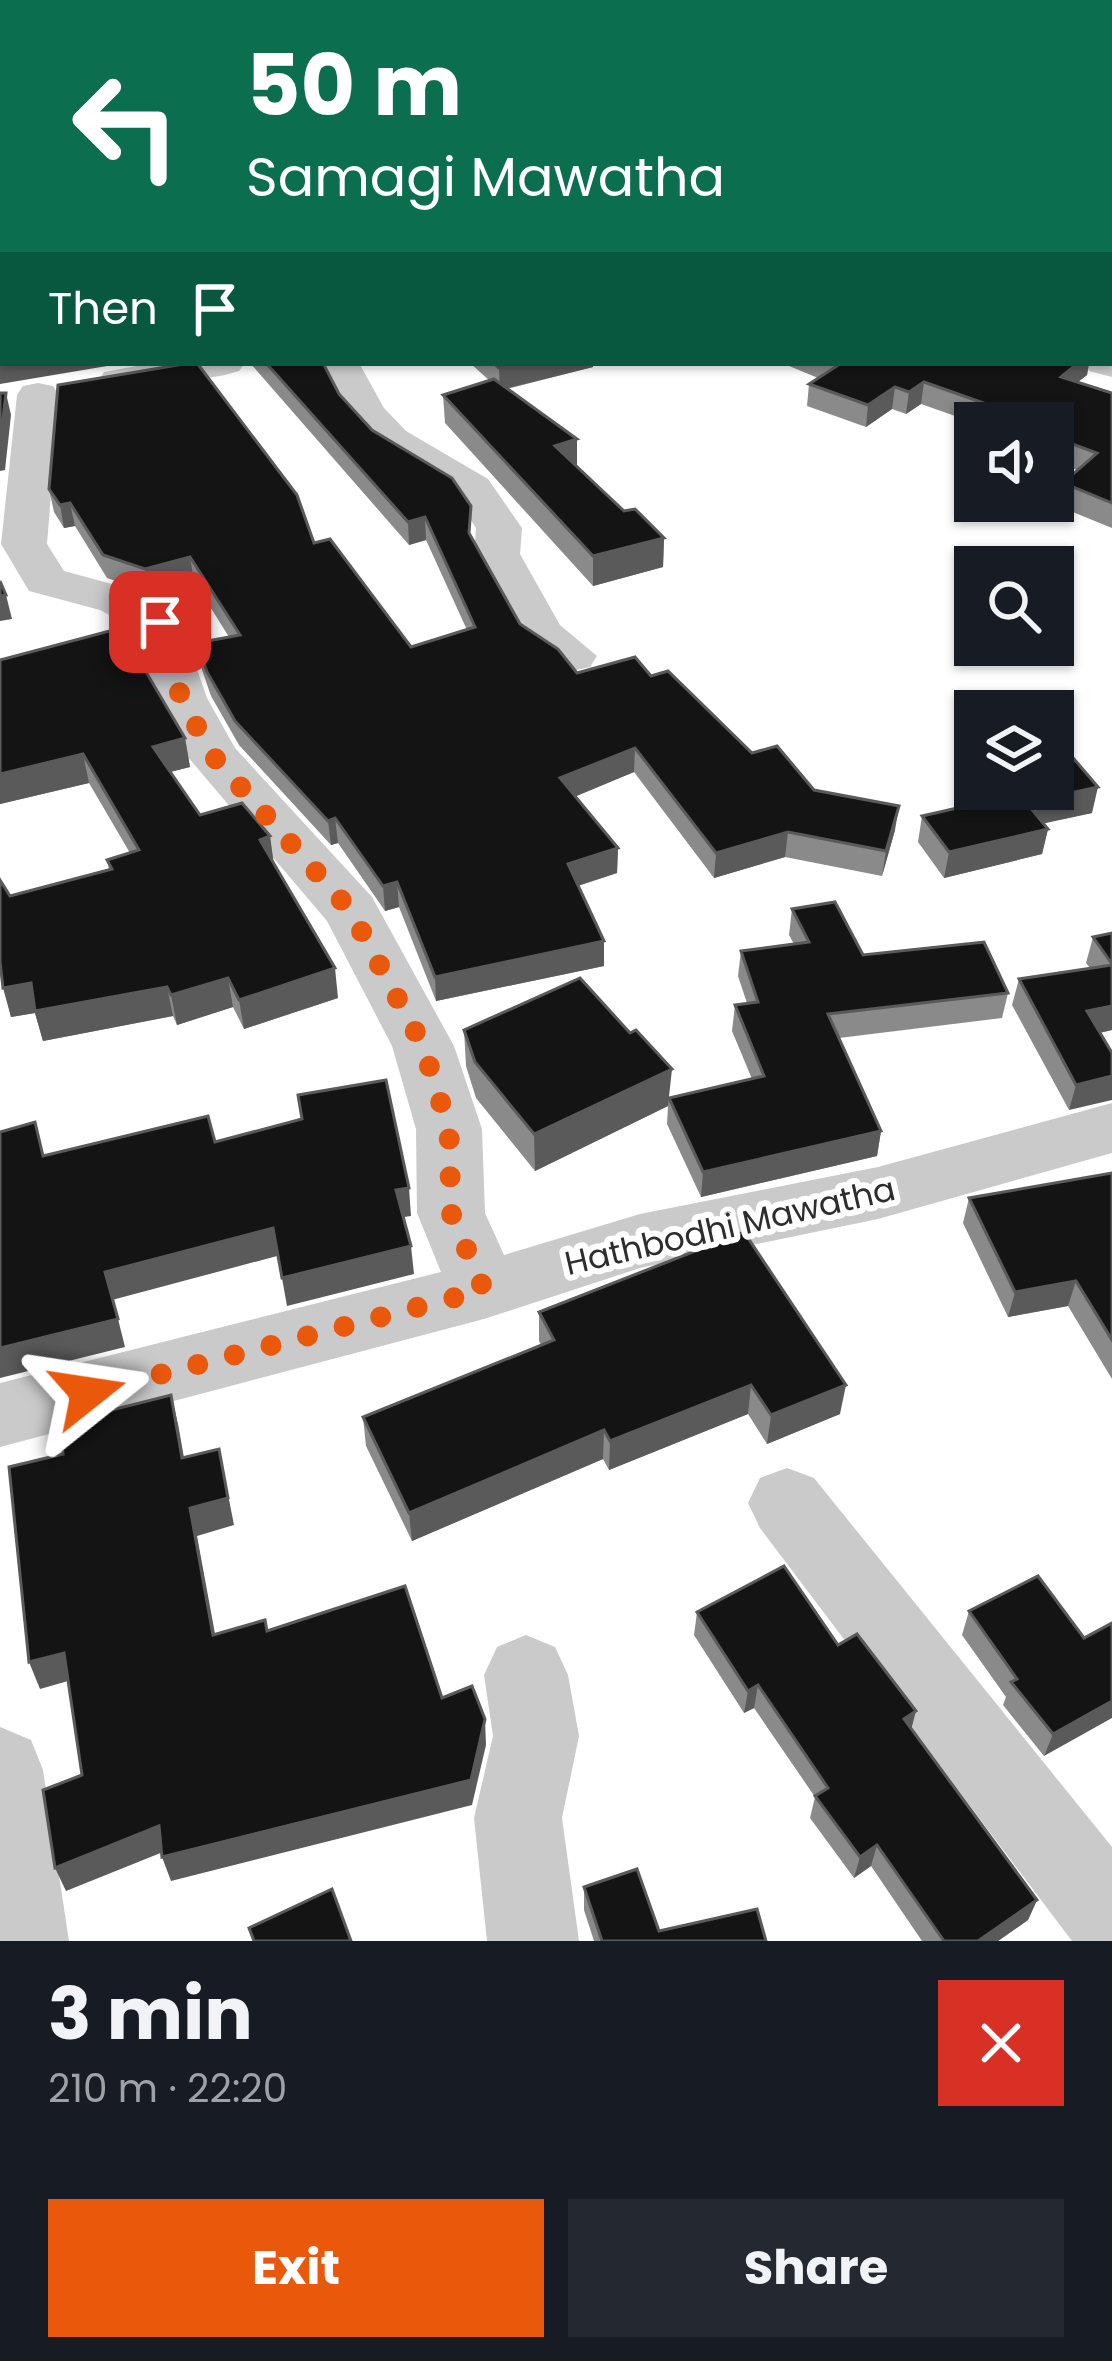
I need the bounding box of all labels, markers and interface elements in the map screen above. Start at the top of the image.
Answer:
text: 50 m [246,27,462,144]
icon: left [48,48,204,204]
text: Samagi Mawatha [246,139,725,215]
icon: arrive [182,276,248,342]
text: Then [48,277,158,340]
map controls [954,402,1074,810]
button: sound [954,402,1074,522]
button: search [954,546,1074,666]
pin [109,571,211,673]
icon: arrive [127,589,193,655]
button: layers [954,690,1074,810]
street label: Hathbodhi Mawatha [560,1165,900,1287]
position arrow [25,1330,151,1456]
text: 3 min [48,1963,253,2064]
button: close [938,1980,1064,2106]
text: 210 m · 22:20 [48,2061,287,2116]
button: Exit [48,2199,544,2337]
button: Share [568,2199,1064,2337]

